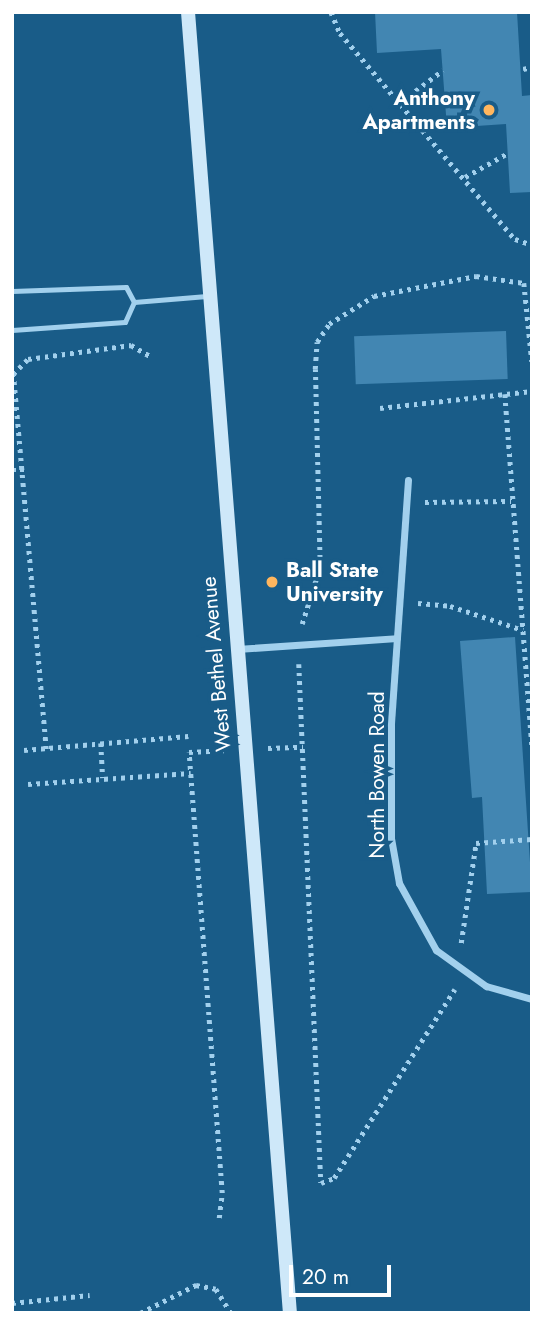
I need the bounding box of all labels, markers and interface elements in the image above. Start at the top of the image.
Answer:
place label: Anthony Apartments [362,85,475,135]
marker: Anthony Apartments [481,102,497,118]
place label: Ball State University [286,557,383,607]
marker: Ball State University [264,574,280,590]
street label: West Bethel Avenue [196,575,236,753]
street label: North Bowen Road [364,691,390,859]
scale bar [292,1252,393,1296]
text: 20 m [302,1262,349,1292]

